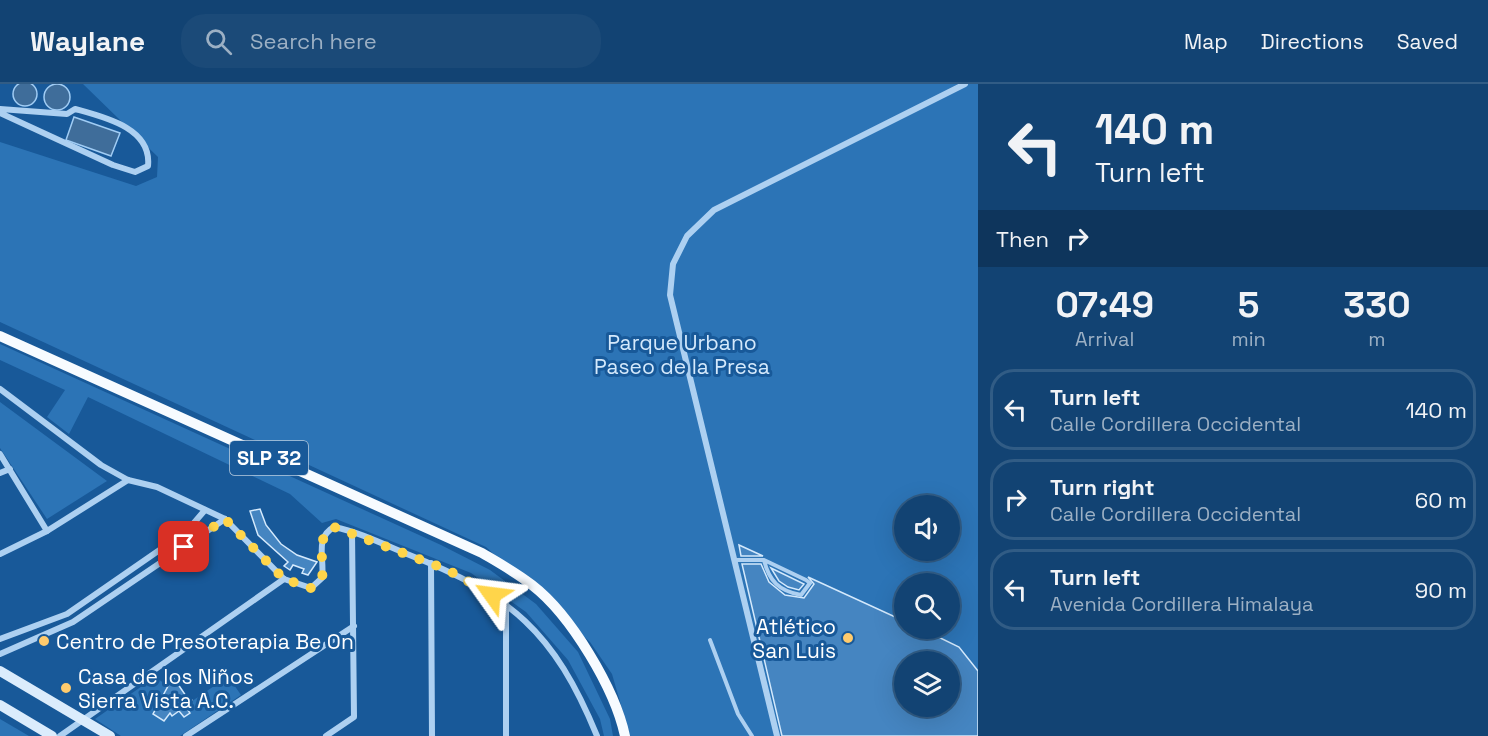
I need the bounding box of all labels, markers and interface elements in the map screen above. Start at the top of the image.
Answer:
search box [181,14,601,68]
text: Waylane [30,23,145,59]
icon: search [202,25,235,58]
text: Search here [250,27,377,55]
text: Map [1184,28,1228,55]
text: Directions [1261,28,1364,55]
text: Saved [1397,28,1458,55]
text: 140 m [1095,103,1214,156]
icon: left [996,108,1074,186]
text: Turn left [1095,155,1205,190]
icon: right [1061,222,1094,255]
text: Then [996,225,1049,253]
text: 07:49 [1056,282,1154,328]
text: 5 [1238,282,1259,328]
text: 330 [1343,282,1410,328]
text: Arrival [1075,326,1134,352]
text: min [1231,326,1266,352]
text: m [1368,326,1386,352]
park label: Parque Urbano Paseo de la Presa [594,329,770,380]
text: Turn left [1050,383,1140,411]
icon: left [999,393,1032,426]
text: 140 m [1405,396,1467,424]
text: Calle Cordillera Occidental [1050,411,1301,437]
road number: SLP 32 [230,441,308,475]
text: Turn right [1050,473,1155,501]
icon: right [999,483,1032,516]
text: 60 m [1415,486,1467,514]
map controls [894,495,960,717]
button: sound [894,495,960,561]
text: Calle Cordillera Occidental [1050,501,1301,527]
pin [158,521,209,572]
icon: arrive [167,530,200,563]
position arrow [460,563,524,627]
text: Turn left [1050,563,1140,591]
button: search [894,573,960,639]
icon: left [999,573,1032,606]
text: 90 m [1415,576,1467,604]
text: Avenida Cordillera Himalaya [1050,591,1313,617]
place label: Atlético San Luis [752,613,836,664]
place label: Centro de Presoterapia Be On [56,628,354,655]
marker: Atlético San Luis [841,631,855,645]
marker: Centro de Presoterapia Be On [37,634,51,648]
button: layers [894,651,960,717]
place label: Casa de los Niños Sierra Vista A.C. [78,663,254,714]
marker: Casa de los Niños Sierra Vista A.C. [59,681,73,695]

